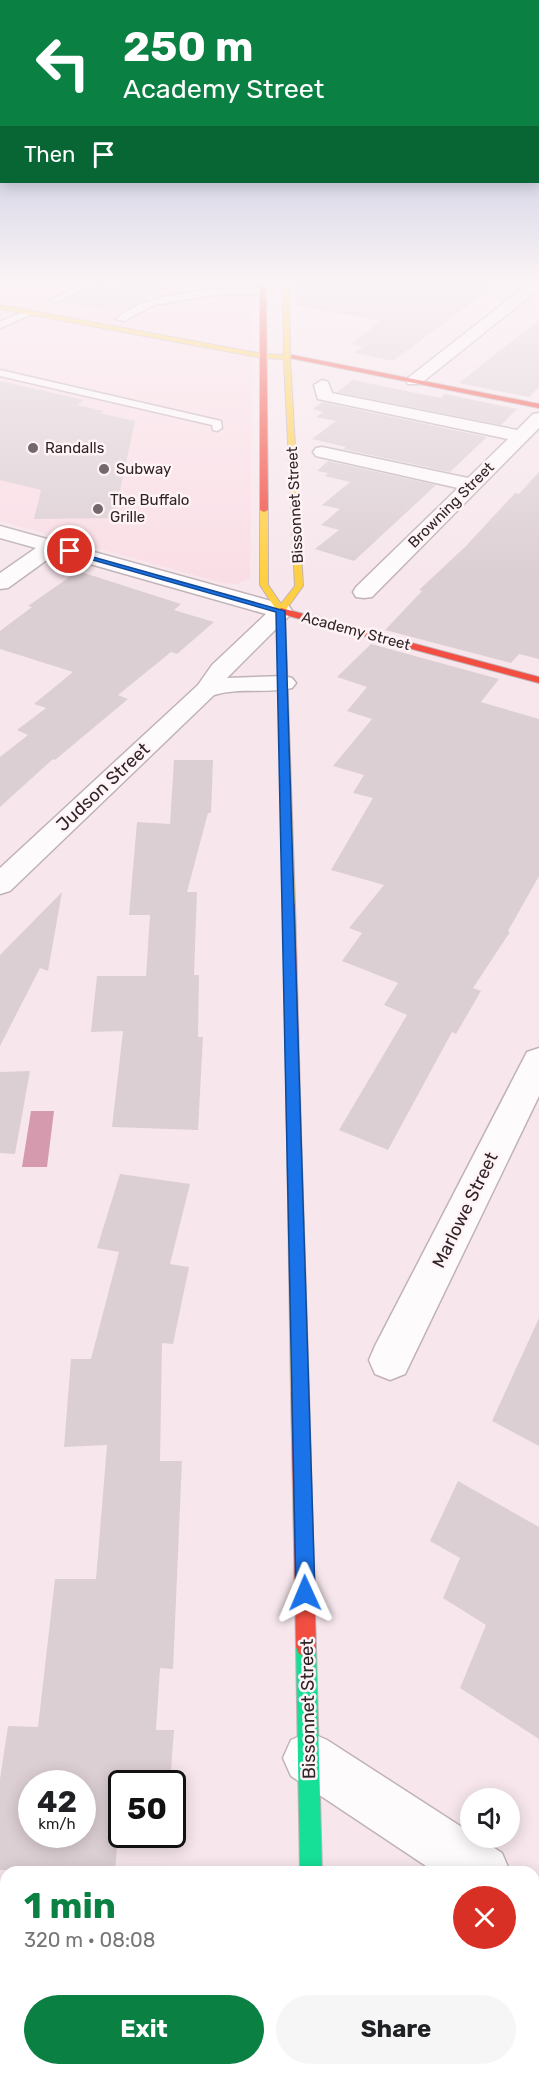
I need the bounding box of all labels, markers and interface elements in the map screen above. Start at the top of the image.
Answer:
text: 250 m [123,22,253,72]
icon: left [24,24,102,102]
text: Academy Street [123,73,324,105]
icon: arrive [87,138,120,171]
text: Then [24,141,75,168]
place label: Randalls [45,439,105,457]
marker: Randalls [26,441,40,455]
street label: Bissonnet Street [283,446,307,564]
street label: Browning Street [404,458,498,552]
place label: Subway [116,460,171,478]
marker: Subway [97,462,111,476]
place label: The Buffalo Grille [110,491,189,526]
marker: The Buffalo Grille [91,502,105,516]
pin [44,525,95,576]
icon: arrive [53,534,86,567]
street label: Academy Street [300,608,412,654]
street label: Judson Street [52,738,154,836]
street label: Marlowe Street [427,1148,503,1272]
position arrow [273,1561,337,1625]
street label: Bissonnet Street [296,1639,320,1779]
speed limit sign: 50 [108,1770,186,1848]
text: 42 [37,1784,77,1820]
map controls [460,1788,520,1848]
button: sound [460,1788,520,1848]
text: km/h [38,1815,76,1833]
text: 1 min [24,1884,116,1927]
button: close [453,1886,516,1949]
text: 320 m · 08:08 [24,1928,156,1952]
button: Exit [24,1995,264,2064]
button: Share [276,1995,516,2064]

